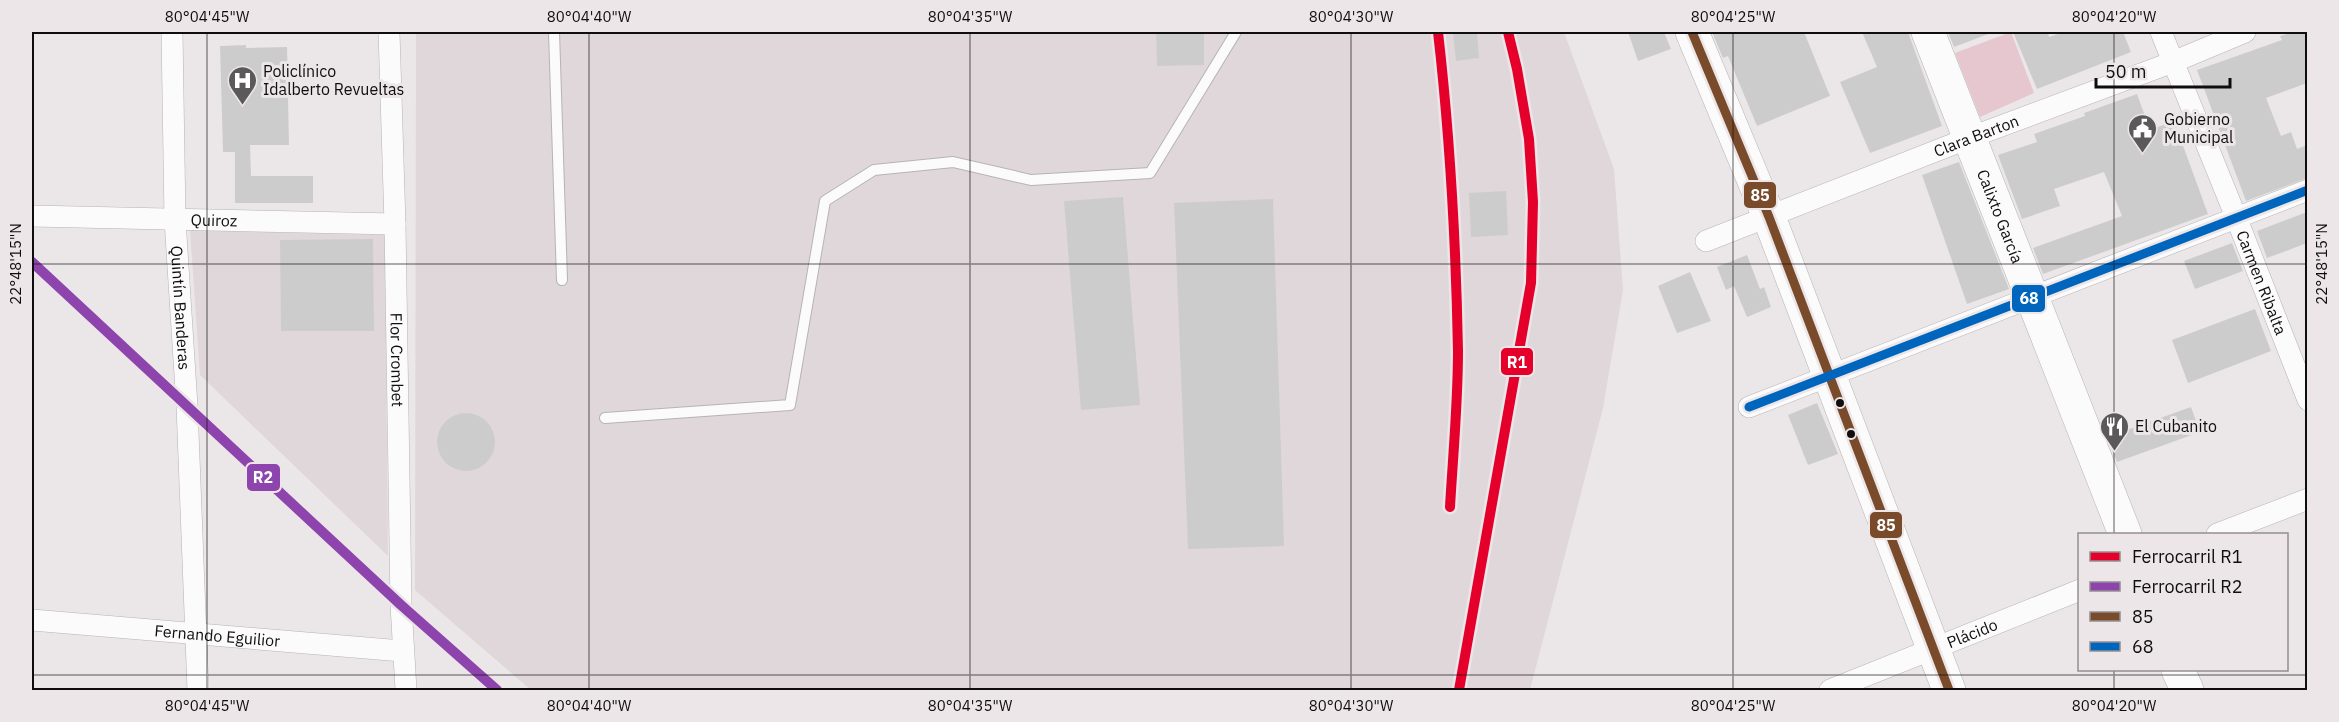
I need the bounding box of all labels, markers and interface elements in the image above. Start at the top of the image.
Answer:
text: 80°04'45"W [165,7,250,26]
text: 80°04'40"W [547,7,632,26]
text: 80°04'35"W [928,7,1013,26]
text: 80°04'30"W [1309,7,1394,26]
text: 80°04'25"W [1691,7,1776,26]
text: 80°04'20"W [2072,7,2157,26]
scale bar [2096,51,2230,89]
text: 50 m [2105,60,2147,83]
place label: Policlínico Idalberto Revueltas [263,61,404,99]
hospital icon: Policlínico Idalberto Revueltas [226,64,258,106]
place label: Gobierno Municipal [2164,109,2233,147]
street label: Clara Barton [1931,110,2022,161]
public building icon: Gobierno Municipal [2127,112,2159,154]
street label: Calixto García [1973,166,2028,267]
line badge: 85 [1743,181,1777,209]
text: 85 [1750,185,1770,205]
street label: Quiroz [190,209,237,231]
text: 22°48'15"N [6,223,25,305]
text: 22°48'15"N [2312,223,2331,305]
street label: Carmen Ribalta [2232,227,2291,338]
street label: Quintín Banderas [167,245,195,370]
line badge: 68 [2011,284,2046,313]
text: 68 [2019,288,2039,308]
street label: Flor Crombet [386,313,408,407]
line badge: R1 [1500,347,1534,376]
text: R1 [1507,352,1528,372]
unlabelled marker [1834,397,1846,409]
restaurant icon: El Cubanito [2098,410,2130,452]
place label: El Cubanito [2135,416,2217,436]
unlabelled marker [1845,428,1857,440]
line badge: R2 [246,463,281,492]
text: R2 [253,467,273,487]
line badge: 85 [1869,511,1903,539]
text: 85 [1876,515,1896,535]
legend [2078,533,2288,671]
text: Ferrocarril R1 [2132,545,2243,568]
text: Ferrocarril R2 [2132,575,2243,598]
text: 85 [2132,605,2154,628]
street label: Plácido [1944,614,2000,652]
street label: Fernando Eguilior [154,620,281,651]
text: 68 [2132,635,2154,658]
text: 80°04'45"W [165,696,250,715]
text: 80°04'40"W [547,696,632,715]
text: 80°04'35"W [928,696,1013,715]
text: 80°04'30"W [1309,696,1394,715]
text: 80°04'25"W [1691,696,1776,715]
text: 80°04'20"W [2072,696,2157,715]

